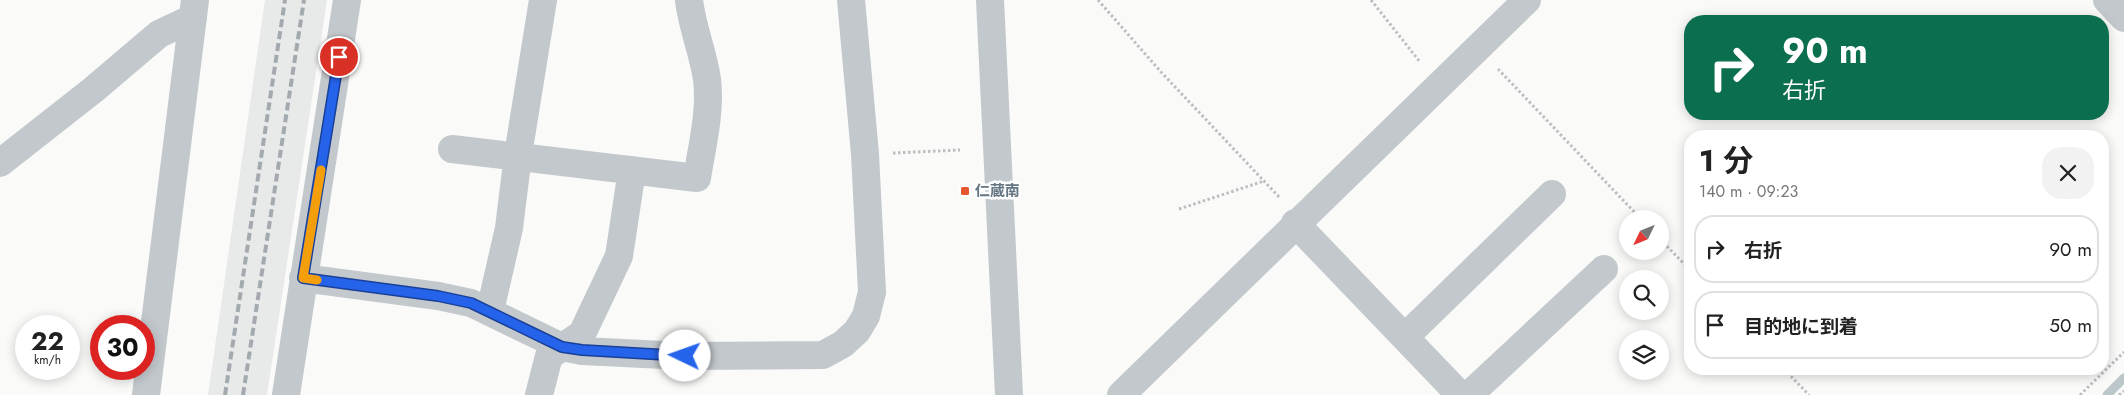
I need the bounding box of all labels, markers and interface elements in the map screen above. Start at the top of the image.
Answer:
text: 90 m [1782,26,1868,76]
icon: right [1699,35,1764,100]
pin [318,36,360,78]
icon: arrive [325,43,353,71]
text: 右折 [1782,74,1826,106]
text: 1 分 [1699,139,1753,182]
button: close [2042,147,2094,199]
place label: 仁蔵南 [975,180,1020,202]
text: 140 m · 09:23 [1699,180,1798,203]
marker: 仁蔵南 [959,185,971,197]
north arrow [1619,210,1669,260]
map controls [1619,210,1669,380]
icon: right [1701,235,1729,263]
text: 90 m [2049,236,2092,263]
text: 右折 [1744,237,1782,264]
button: search [1619,270,1669,320]
icon: arrive [1701,311,1729,339]
text: 50 m [2049,312,2092,339]
text: 目的地に到着 [1744,313,1858,340]
speed limit sign: 30 [90,315,155,380]
text: 22 [31,323,64,359]
position arrow [658,329,710,381]
button: layers [1619,330,1669,380]
text: km/h [34,351,61,369]

